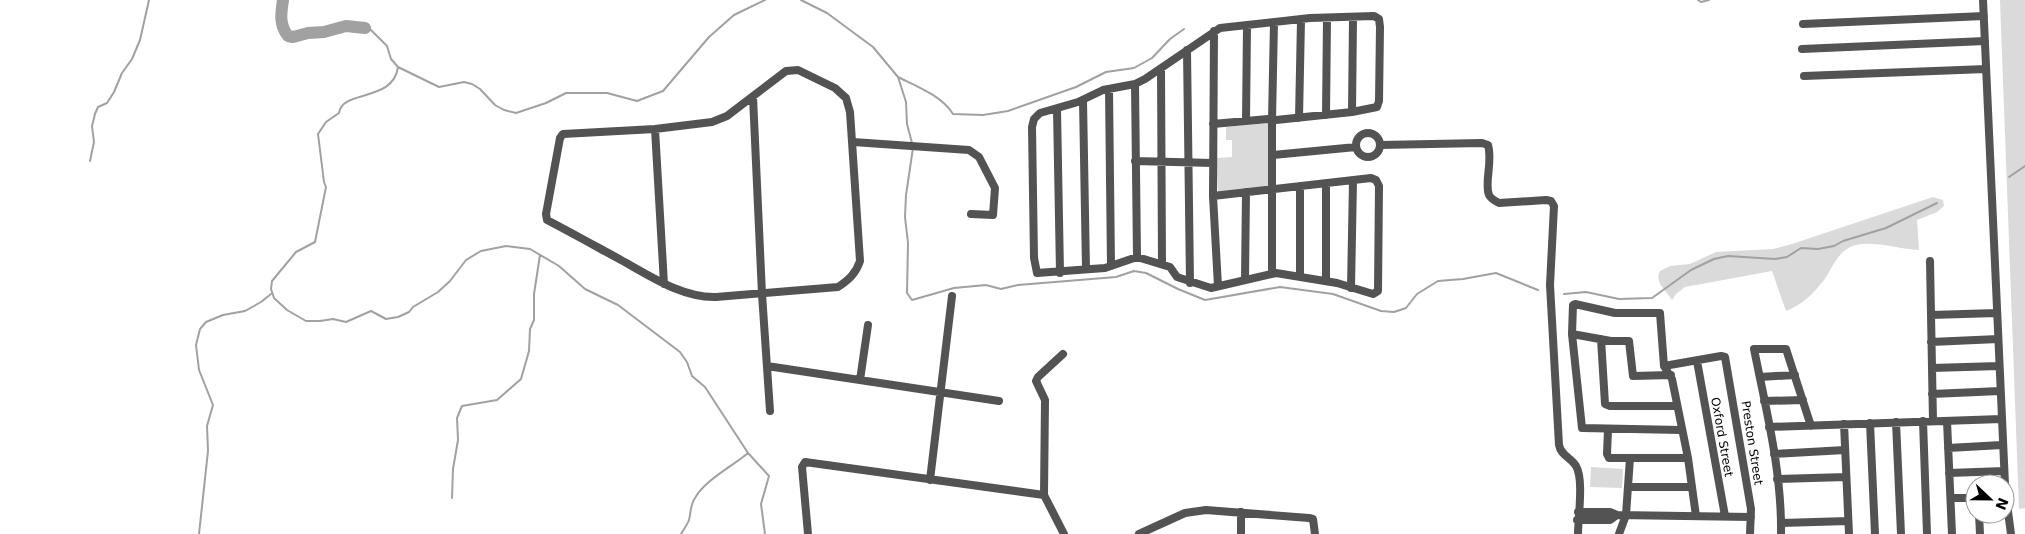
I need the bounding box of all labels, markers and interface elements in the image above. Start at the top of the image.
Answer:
street label: Oxford Street [1708,396,1736,478]
street label: Preston Street [1738,400,1766,486]
north arrow [1965,474,2015,524]
text: N [1992,495,2012,512]

